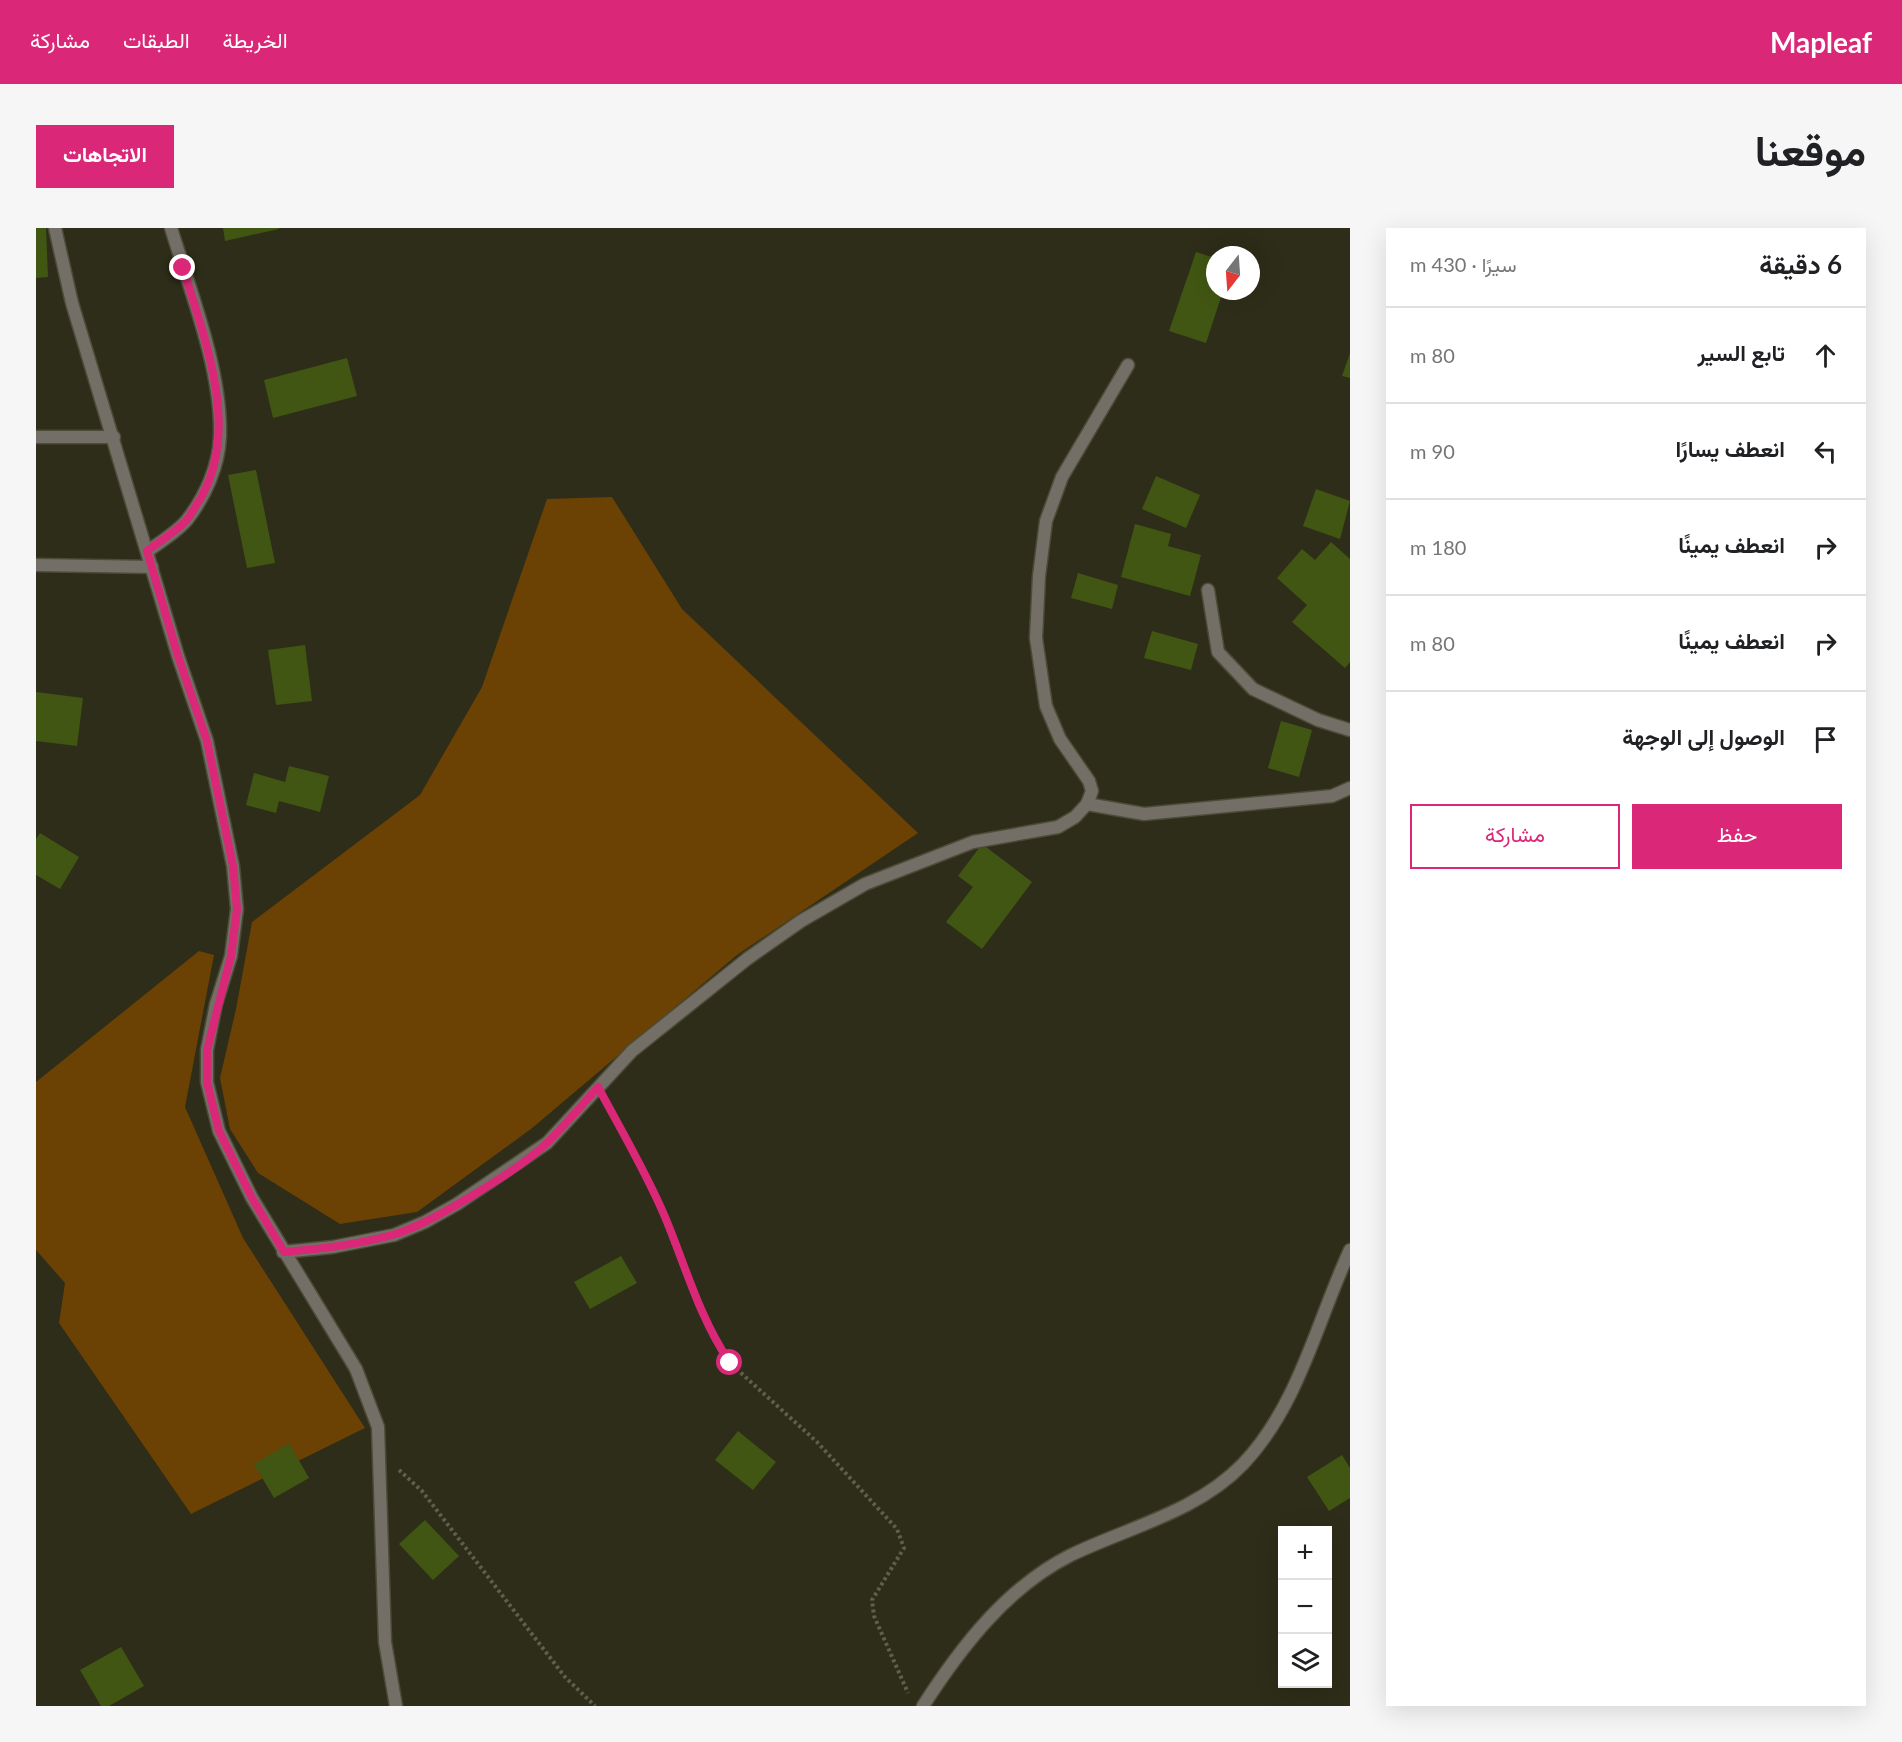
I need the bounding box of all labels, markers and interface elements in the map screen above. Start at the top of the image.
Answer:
text: Mapleaf [1770,25,1872,59]
text: مشاركة [30,27,90,52]
text: الطبقات [123,27,190,52]
text: الخريطة [223,27,288,52]
button: الاتجاهات [36,125,174,188]
text: موقعنا [1755,125,1866,175]
north arrow [1206,246,1260,300]
text: 6 دقيقة [1759,248,1842,280]
text: سيرًا · 430 m [1410,252,1517,276]
route end [169,254,195,280]
text: تابع السير [1698,339,1785,366]
icon: ahead [1809,339,1842,372]
text: 80 m [1410,343,1455,367]
text: انعطف يسارًا [1676,435,1785,462]
icon: left [1809,435,1842,468]
text: 90 m [1410,439,1455,463]
text: انعطف يمينًا [1678,531,1785,558]
icon: right [1809,531,1842,564]
text: 180 m [1410,535,1466,559]
text: انعطف يمينًا [1678,627,1785,654]
icon: right [1809,627,1842,660]
text: 80 m [1410,631,1455,655]
text: الوصول إلى الوجهة [1622,723,1785,750]
icon: arrive [1809,723,1842,756]
button: مشاركة [1410,804,1620,869]
button: حفظ [1632,804,1842,869]
route start [716,1349,742,1375]
map controls [1278,1526,1332,1688]
button: + [1278,1526,1332,1580]
button: − [1278,1580,1332,1634]
button: layers [1278,1634,1332,1688]

